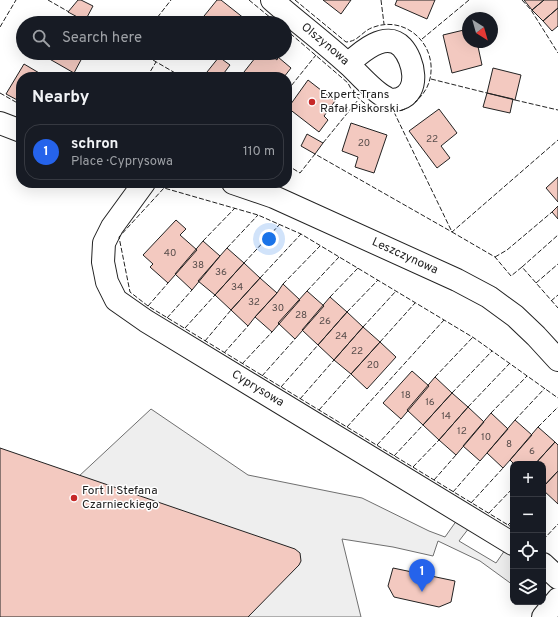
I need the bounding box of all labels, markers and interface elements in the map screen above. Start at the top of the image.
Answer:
north arrow [462,12,498,48]
search box [16,16,292,60]
street label: Olszynowa [298,19,352,69]
icon: search [30,27,52,49]
text: Search here [62,29,142,48]
text: Nearby [32,87,89,109]
place label: Expert-Trans Rafał Piskorski [320,87,399,117]
marker: Expert-Trans Rafał Piskorski [307,97,317,107]
house number: 22 [426,133,438,146]
text: schron [71,135,118,154]
house number: 20 [358,137,370,150]
text: 1 [43,144,49,160]
text: 110 m [243,144,275,160]
text: Place · Cyprysowa [71,154,173,170]
your location [259,229,279,249]
street label: Leszczynowa [369,234,441,278]
house number: 40 [164,247,176,260]
house number: 38 [192,259,204,272]
house number: 36 [215,266,227,279]
house number: 34 [231,281,243,294]
house number: 32 [248,296,260,309]
house number: 30 [272,302,284,315]
house number: 28 [295,309,307,322]
house number: 26 [319,315,331,328]
house number: 24 [335,330,347,343]
house number: 22 [351,345,363,358]
house number: 20 [367,359,379,372]
street label: Cyprysowa [228,367,287,411]
house number: 18 [401,389,411,402]
house number: 16 [425,396,435,409]
house number: 14 [441,410,451,423]
house number: 12 [457,425,467,438]
house number: 10 [481,431,491,444]
house number: 8 [506,438,512,451]
house number: 6 [529,445,535,458]
map controls [510,461,546,605]
button: + [510,461,546,497]
place label: Fort II Stefana Czarnieckiego [82,483,159,513]
marker: Fort II Stefana Czarnieckiego [69,493,79,503]
button: − [510,497,546,533]
button: locate [510,533,546,569]
pin: 1 [409,559,435,592]
button: layers [510,569,546,605]

